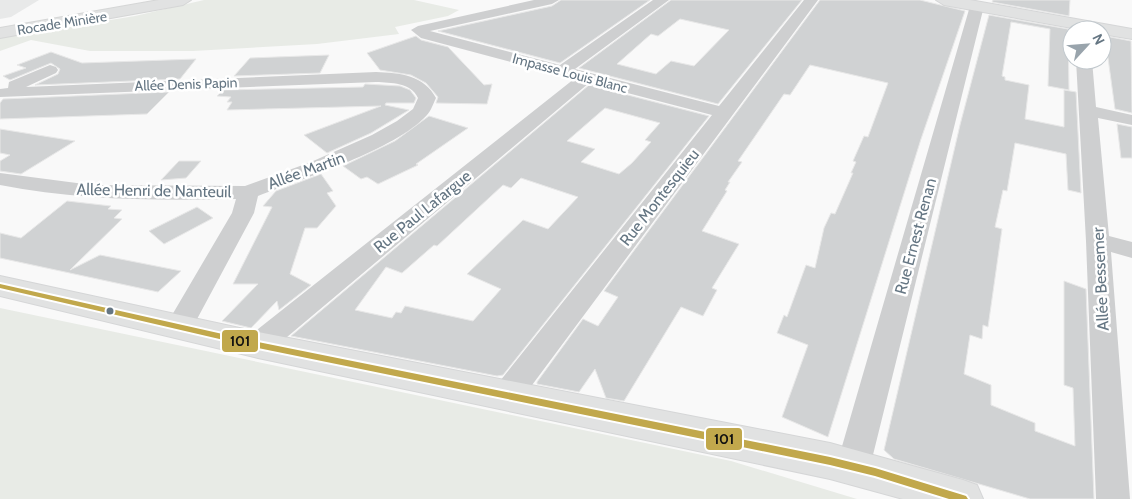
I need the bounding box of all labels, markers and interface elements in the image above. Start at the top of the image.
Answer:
street label: Rocade Minière [16,7,108,39]
north arrow [1062,20,1112,70]
text: N [1088,31,1109,48]
street label: Impasse Louis Blanc [510,49,630,97]
street label: Allée Denis Papin [134,73,238,95]
street label: Rue Montesquieu [616,145,703,249]
street label: Allée Martin [265,148,347,193]
street label: Rue Paul Lafargue [370,166,475,257]
street label: Rue Ernest Renan [891,176,940,296]
street label: Allée Henri de Nanteuil [76,180,232,201]
street label: Allée Bessemer [1088,226,1113,331]
unlabelled marker [105,306,115,316]
line badge: 101 [221,329,259,353]
text: 101 [230,332,250,350]
line badge: 101 [705,427,743,451]
text: 101 [714,430,734,448]

